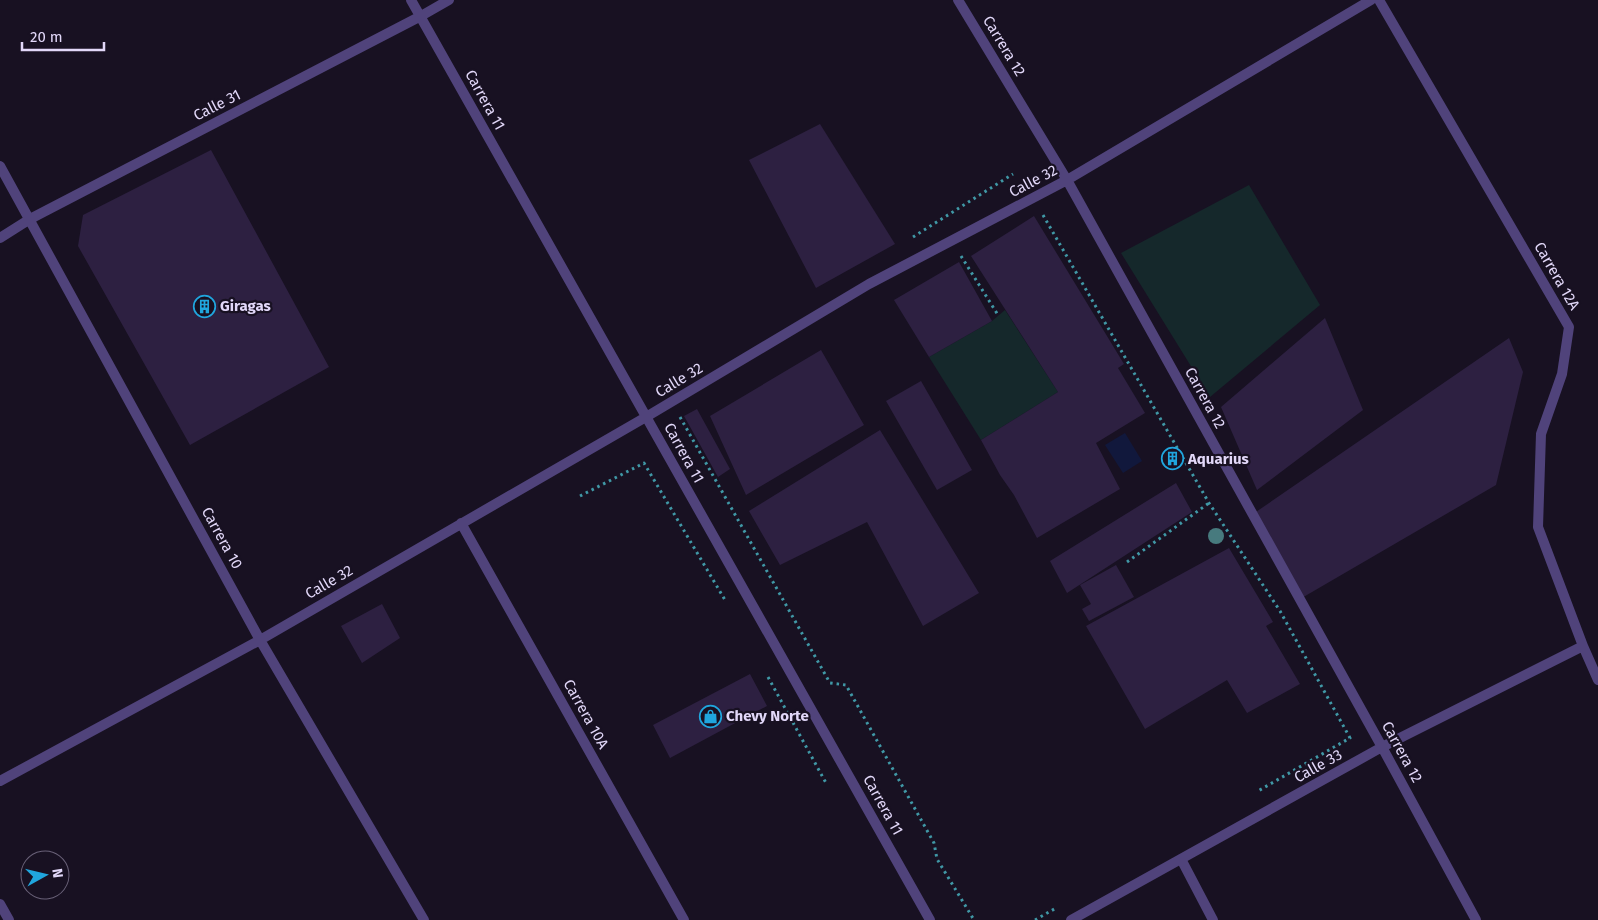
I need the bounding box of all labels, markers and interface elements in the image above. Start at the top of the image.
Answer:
street label: Carrera 12 [979,13,1029,79]
scale bar [22,20,105,52]
text: 20 m [30,28,63,46]
street label: Carrera 11 [461,67,509,133]
street label: Calle 31 [190,85,244,125]
street label: Calle 32 [1006,161,1060,201]
street label: Carrera 12A [1530,239,1584,314]
building icon: Giragas [192,294,216,318]
place label: Giragas [220,297,271,315]
street label: Calle 32 [652,359,706,401]
street label: Carrera 12 [1181,364,1229,432]
street label: Carrera 11 [660,420,708,486]
building icon: Aquarius [1160,447,1184,471]
place label: Aquarius [1187,450,1249,468]
street label: Carrera 10 [198,504,246,572]
street label: Calle 32 [302,561,356,603]
street label: Carrera 10A [560,676,613,752]
shop icon: Chevy Norte [698,704,722,728]
place label: Chevy Norte [726,707,809,725]
street label: Carrera 12 [1378,718,1426,786]
street label: Calle 33 [1291,745,1345,787]
street label: Carrera 11 [859,772,907,838]
north arrow [20,850,70,900]
text: N [48,867,66,879]

